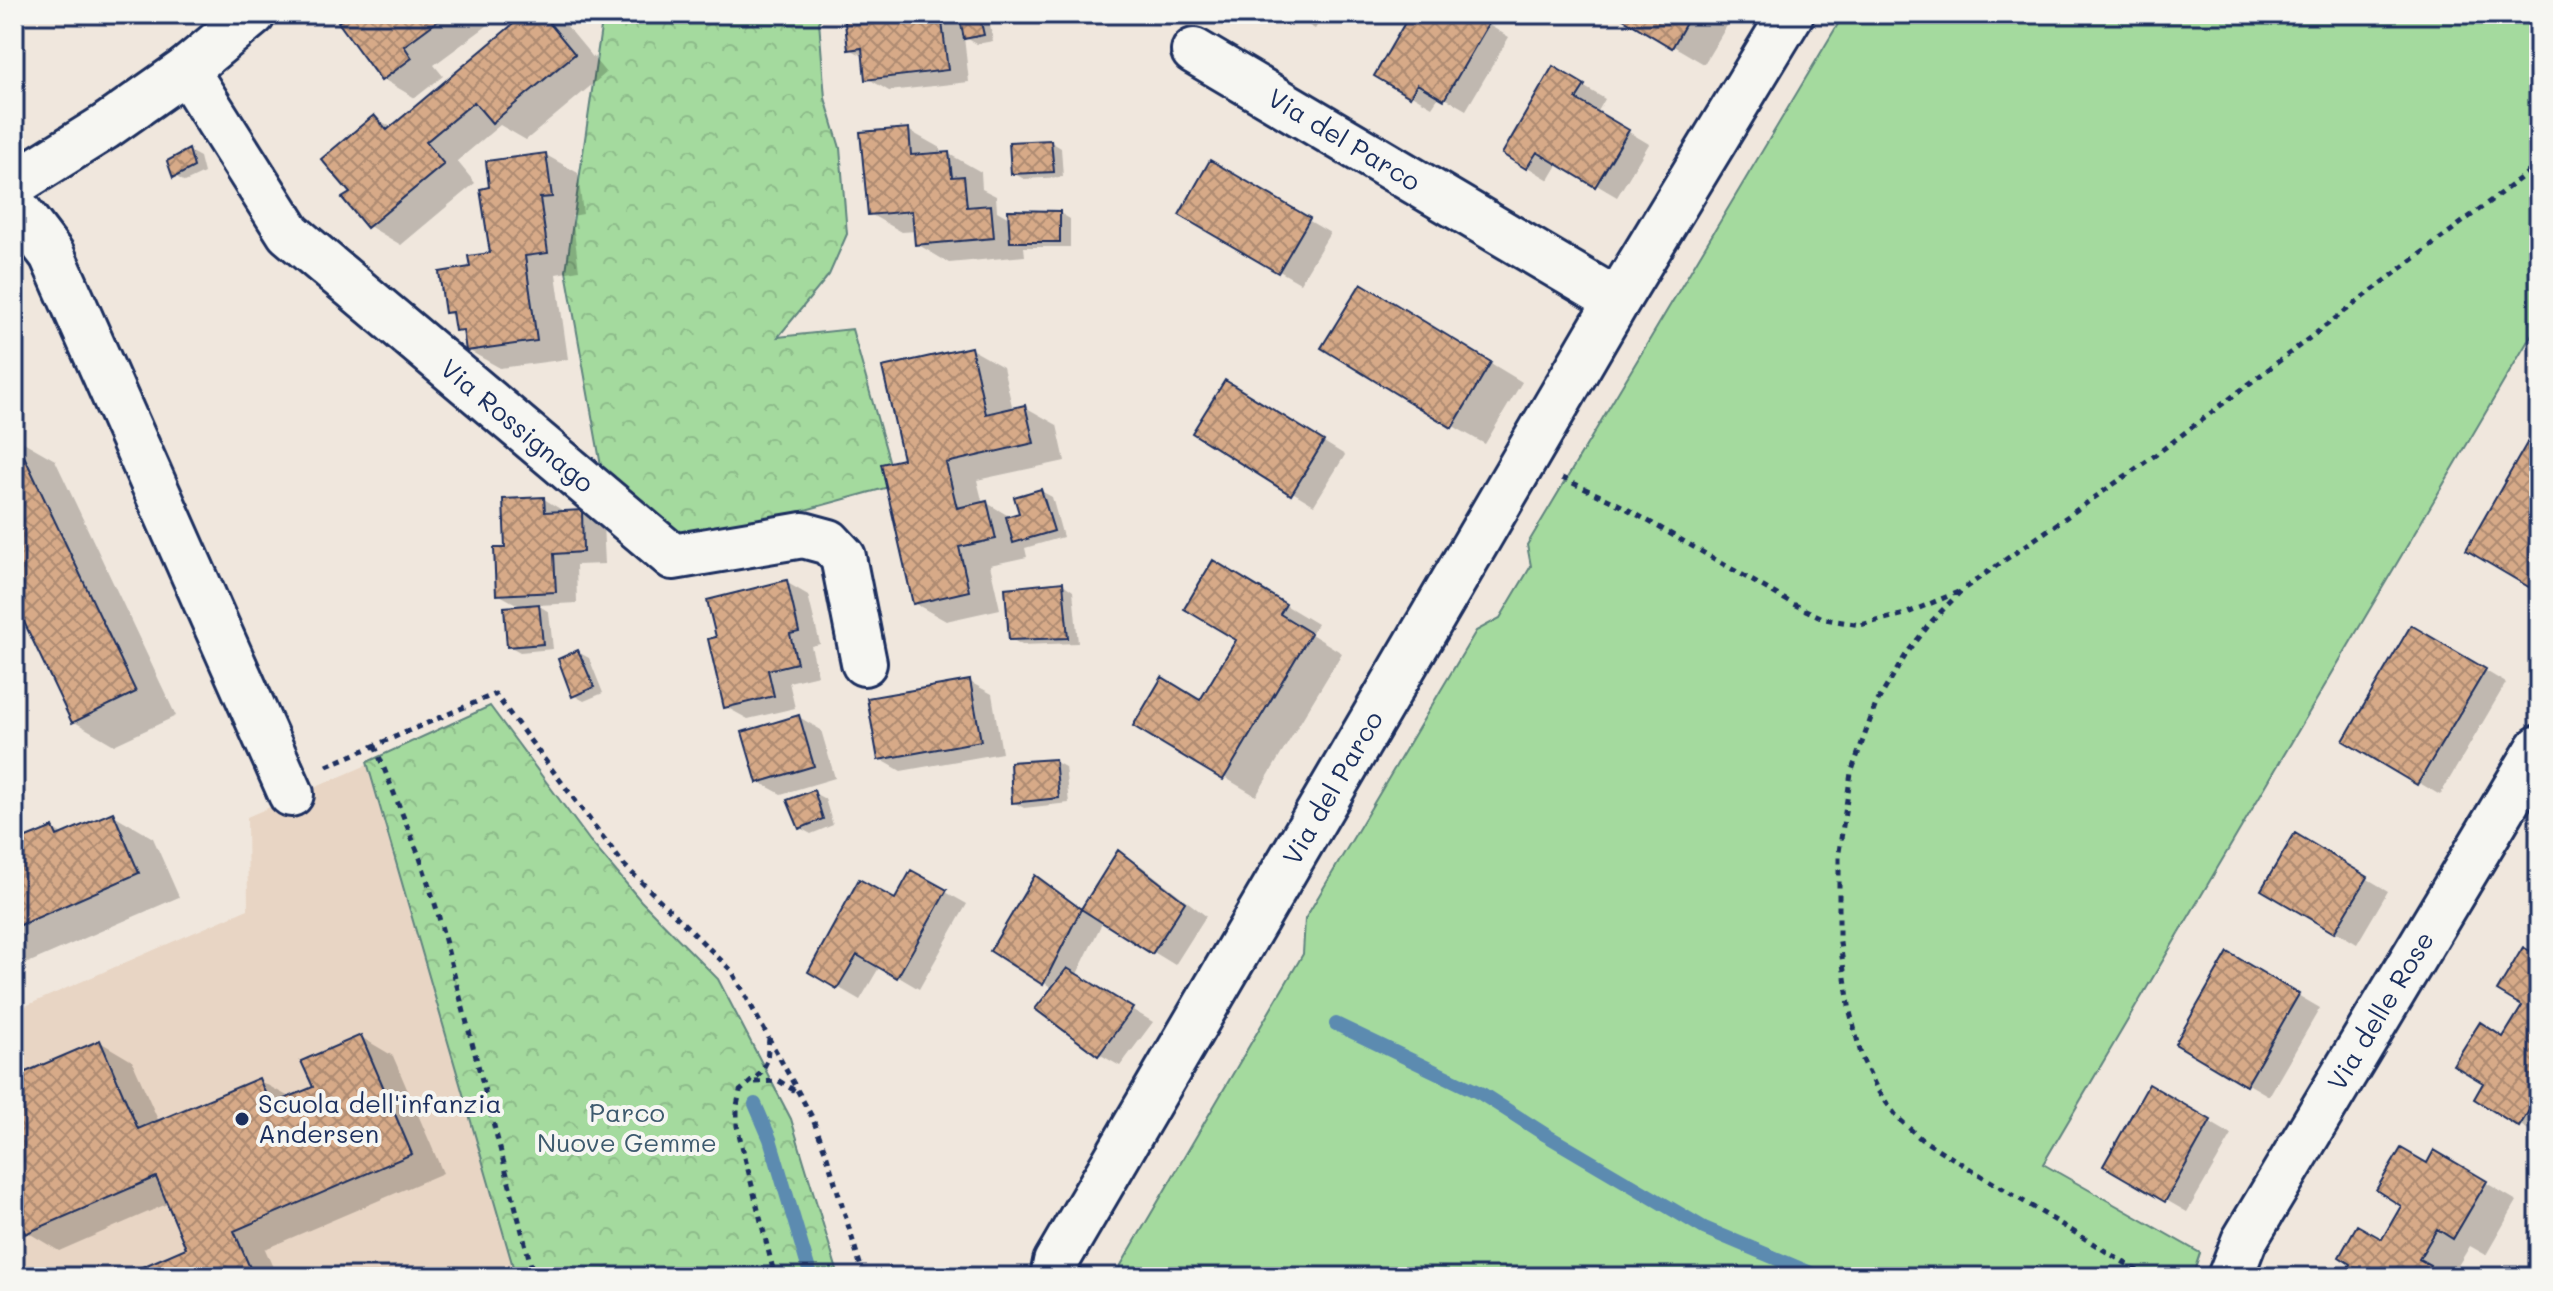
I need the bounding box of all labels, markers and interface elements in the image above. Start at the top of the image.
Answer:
street label: Via del Parco [1262,80,1427,198]
street label: Via Rossignago [434,351,602,500]
street label: Via del Parco [1274,704,1390,871]
street label: Via delle Rose [2319,925,2441,1096]
place label: Scuola dell'infanzia Andersen [258,1086,502,1150]
park label: Parco Nuove Gemme [537,1095,717,1159]
marker: Scuola dell'infanzia Andersen [233,1110,251,1128]

